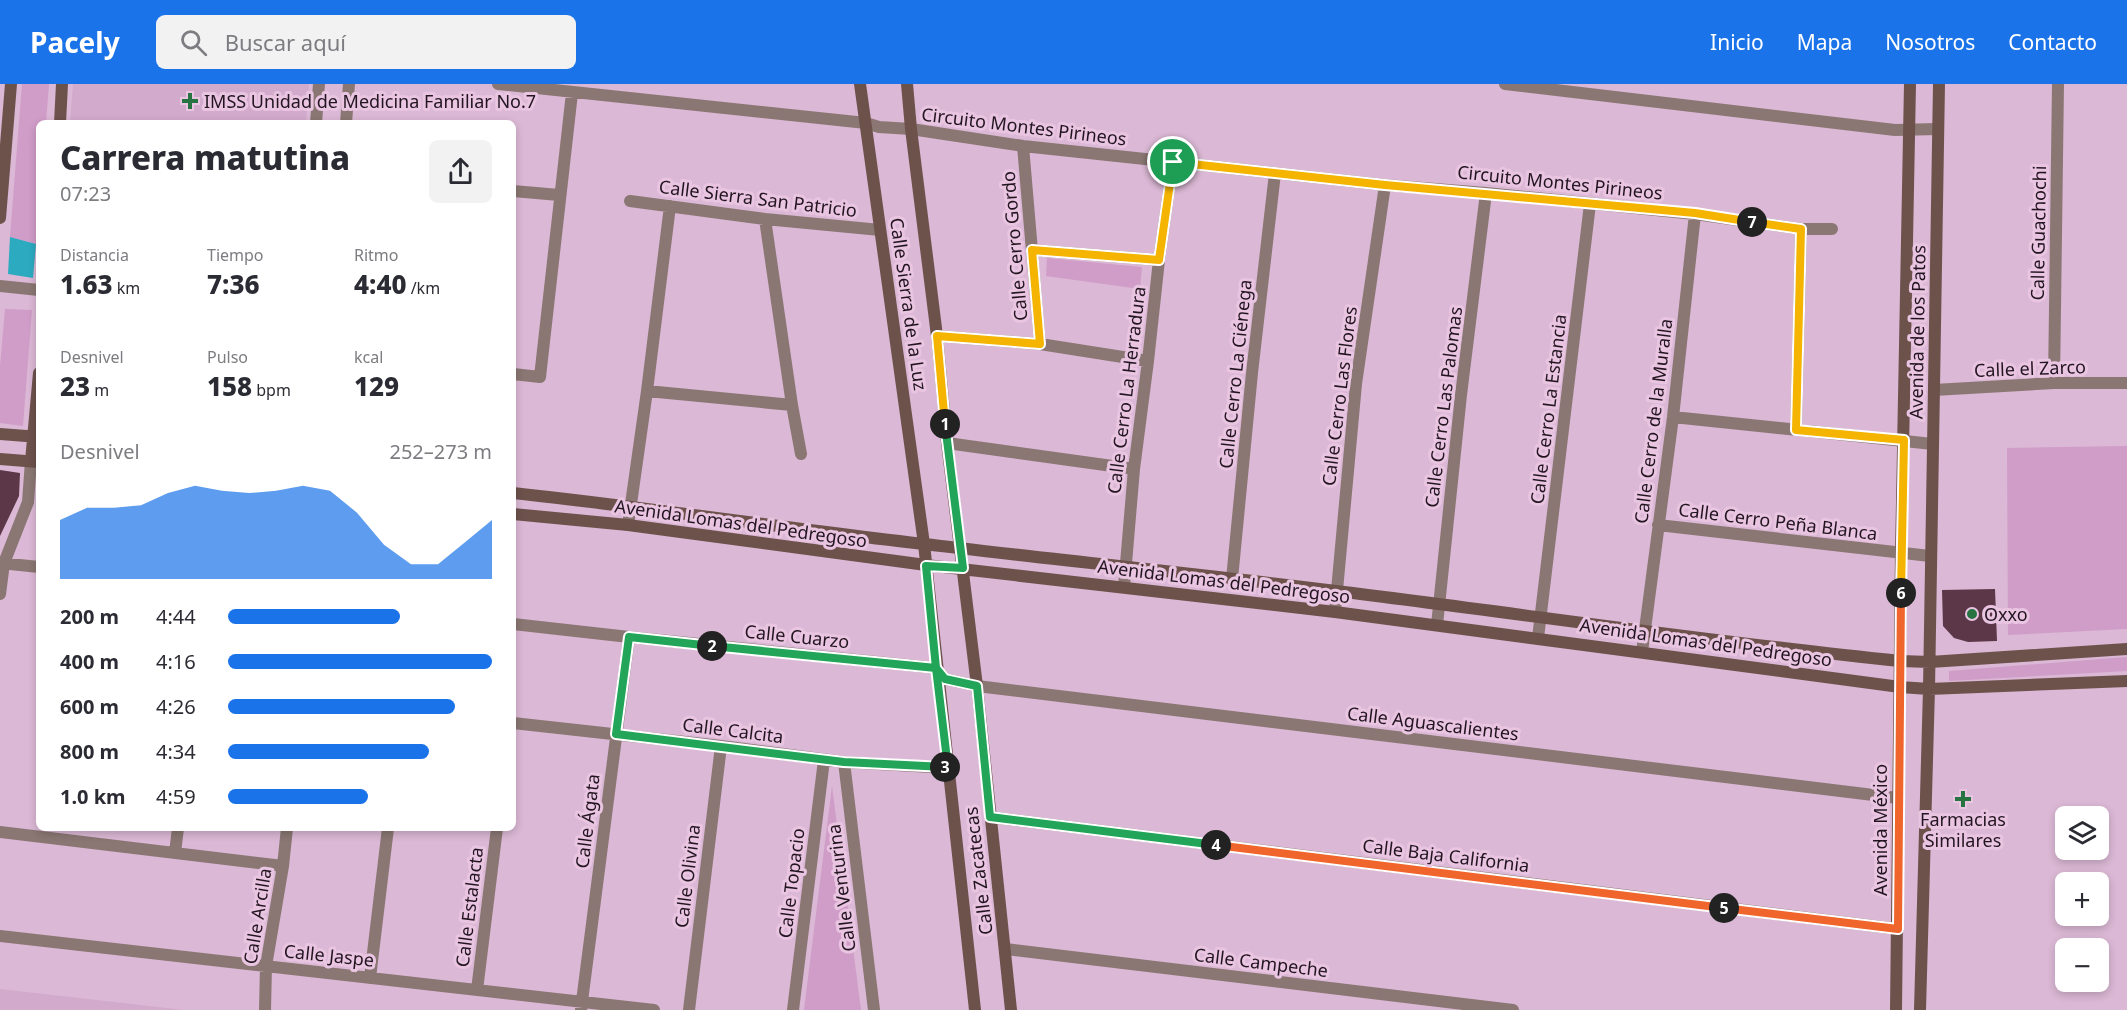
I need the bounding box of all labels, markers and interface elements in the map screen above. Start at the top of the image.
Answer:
search box [156,15,576,69]
text: Pacely [30,23,120,61]
icon: search [177,26,210,59]
text: Buscar aquí [225,27,346,57]
text: Inicio [1710,28,1764,56]
text: Mapa [1797,28,1852,56]
text: Nosotros [1885,28,1975,56]
text: Contacto [2008,28,2097,56]
place label: IMSS Unidad de Medicina Familiar No.7 [204,89,536,113]
marker: IMSS Unidad de Medicina Familiar No.7 [181,92,199,110]
street label: Circuito Montes Pirineos [920,102,1128,150]
text: Carrera matutina [60,135,350,180]
pin [1147,136,1198,187]
button: share [429,140,492,203]
icon: arrive [1156,145,1189,178]
street label: Circuito Montes Pirineos [1456,159,1664,205]
street label: Calle Guachochi [2025,165,2051,301]
street label: Calle Cerro Gordo [995,170,1033,322]
street label: Calle Sierra San Patricio [658,174,858,222]
text: 07:23 [60,180,111,207]
pin: 7 [1737,207,1767,237]
text: 7 [1747,211,1757,233]
street label: Calle Sierra de la Luz [885,216,933,392]
text: Distancia [60,244,129,266]
text: Tiempo [207,244,264,266]
text: Ritmo [354,244,399,266]
street label: Avenida de los Patos [1903,245,1931,419]
text: 1.63 [60,266,113,302]
text: 7:36 [207,266,260,302]
text: 4:40 [354,266,407,302]
text: km [113,277,140,299]
text: /km [407,277,440,299]
street label: Calle Cerro La Ciénega [1213,278,1257,470]
street label: Calle Cerro La Herradura [1101,285,1151,495]
street label: Calle Cerro Las Flores [1316,305,1362,487]
street label: Calle Cerro Las Palomas [1419,305,1467,509]
street label: Calle Cerro La Estancia [1524,313,1572,505]
street label: Calle Cerro de la Muralla [1629,317,1677,525]
text: Desnivel [60,346,124,368]
text: Pulso [207,346,248,368]
text: kcal [354,346,383,368]
street label: Calle el Zarco [1974,354,2086,382]
text: 23 [60,368,90,404]
text: 158 [207,368,252,404]
text: 129 [354,368,399,404]
text: m [90,379,109,401]
text: bpm [252,379,291,401]
pin: 1 [930,409,960,439]
text: 1 [940,413,950,435]
text: Desnivel [60,438,140,465]
text: 252–273 m [389,438,492,465]
street label: Avenida Lomas del Pedregoso [613,493,869,553]
street label: Calle Cerro Peña Blanca [1677,497,1879,545]
street label: Avenida Lomas del Pedregoso [1096,554,1352,608]
pin: 6 [1886,578,1916,608]
text: 6 [1896,582,1906,604]
place label: Oxxo [1984,602,2028,626]
text: 200 m [60,603,119,630]
text: 4:44 [156,603,196,630]
marker: Oxxo [1965,607,1979,621]
street label: Avenida Lomas del Pedregoso [1578,612,1834,672]
street label: Calle Cuarzo [744,619,850,653]
pin: 2 [697,631,727,661]
text: 2 [707,635,717,657]
text: 400 m [60,648,119,675]
text: 4:16 [156,648,196,675]
text: 600 m [60,693,119,720]
text: 4:26 [156,693,196,720]
street label: Calle Aguascalientes [1346,701,1520,745]
street label: Calle Calcita [681,712,785,748]
text: 800 m [60,738,119,765]
text: 4:34 [156,738,196,765]
pin: 3 [930,752,960,782]
text: 3 [940,756,950,778]
street label: Avenida México [1868,764,1892,896]
street label: Calle Ágata [569,772,605,870]
text: 1.0 km [60,783,126,810]
text: 4:59 [156,783,196,810]
marker: Farmacias Similares [1956,792,1970,806]
street label: Calle Zacatecas [958,806,998,936]
map controls [2055,806,2109,992]
button: layers [2055,806,2109,860]
place label: Farmacias Similares [1920,807,2006,852]
street label: Calle Olivina [669,823,705,929]
street label: Calle Venturina [821,823,861,953]
street label: Calle Topacio [772,827,810,939]
pin: 4 [1201,830,1231,860]
street label: Calle Baja California [1361,833,1531,877]
text: 4 [1211,834,1221,856]
street label: Calle Estalacta [450,846,488,968]
street label: Calle Arcilla [238,866,276,966]
button: + [2055,872,2109,926]
pin: 5 [1709,893,1739,923]
text: 5 [1719,897,1729,919]
street label: Calle Jaspe [283,938,375,972]
button: − [2055,938,2109,992]
street label: Calle Campeche [1193,942,1329,982]

